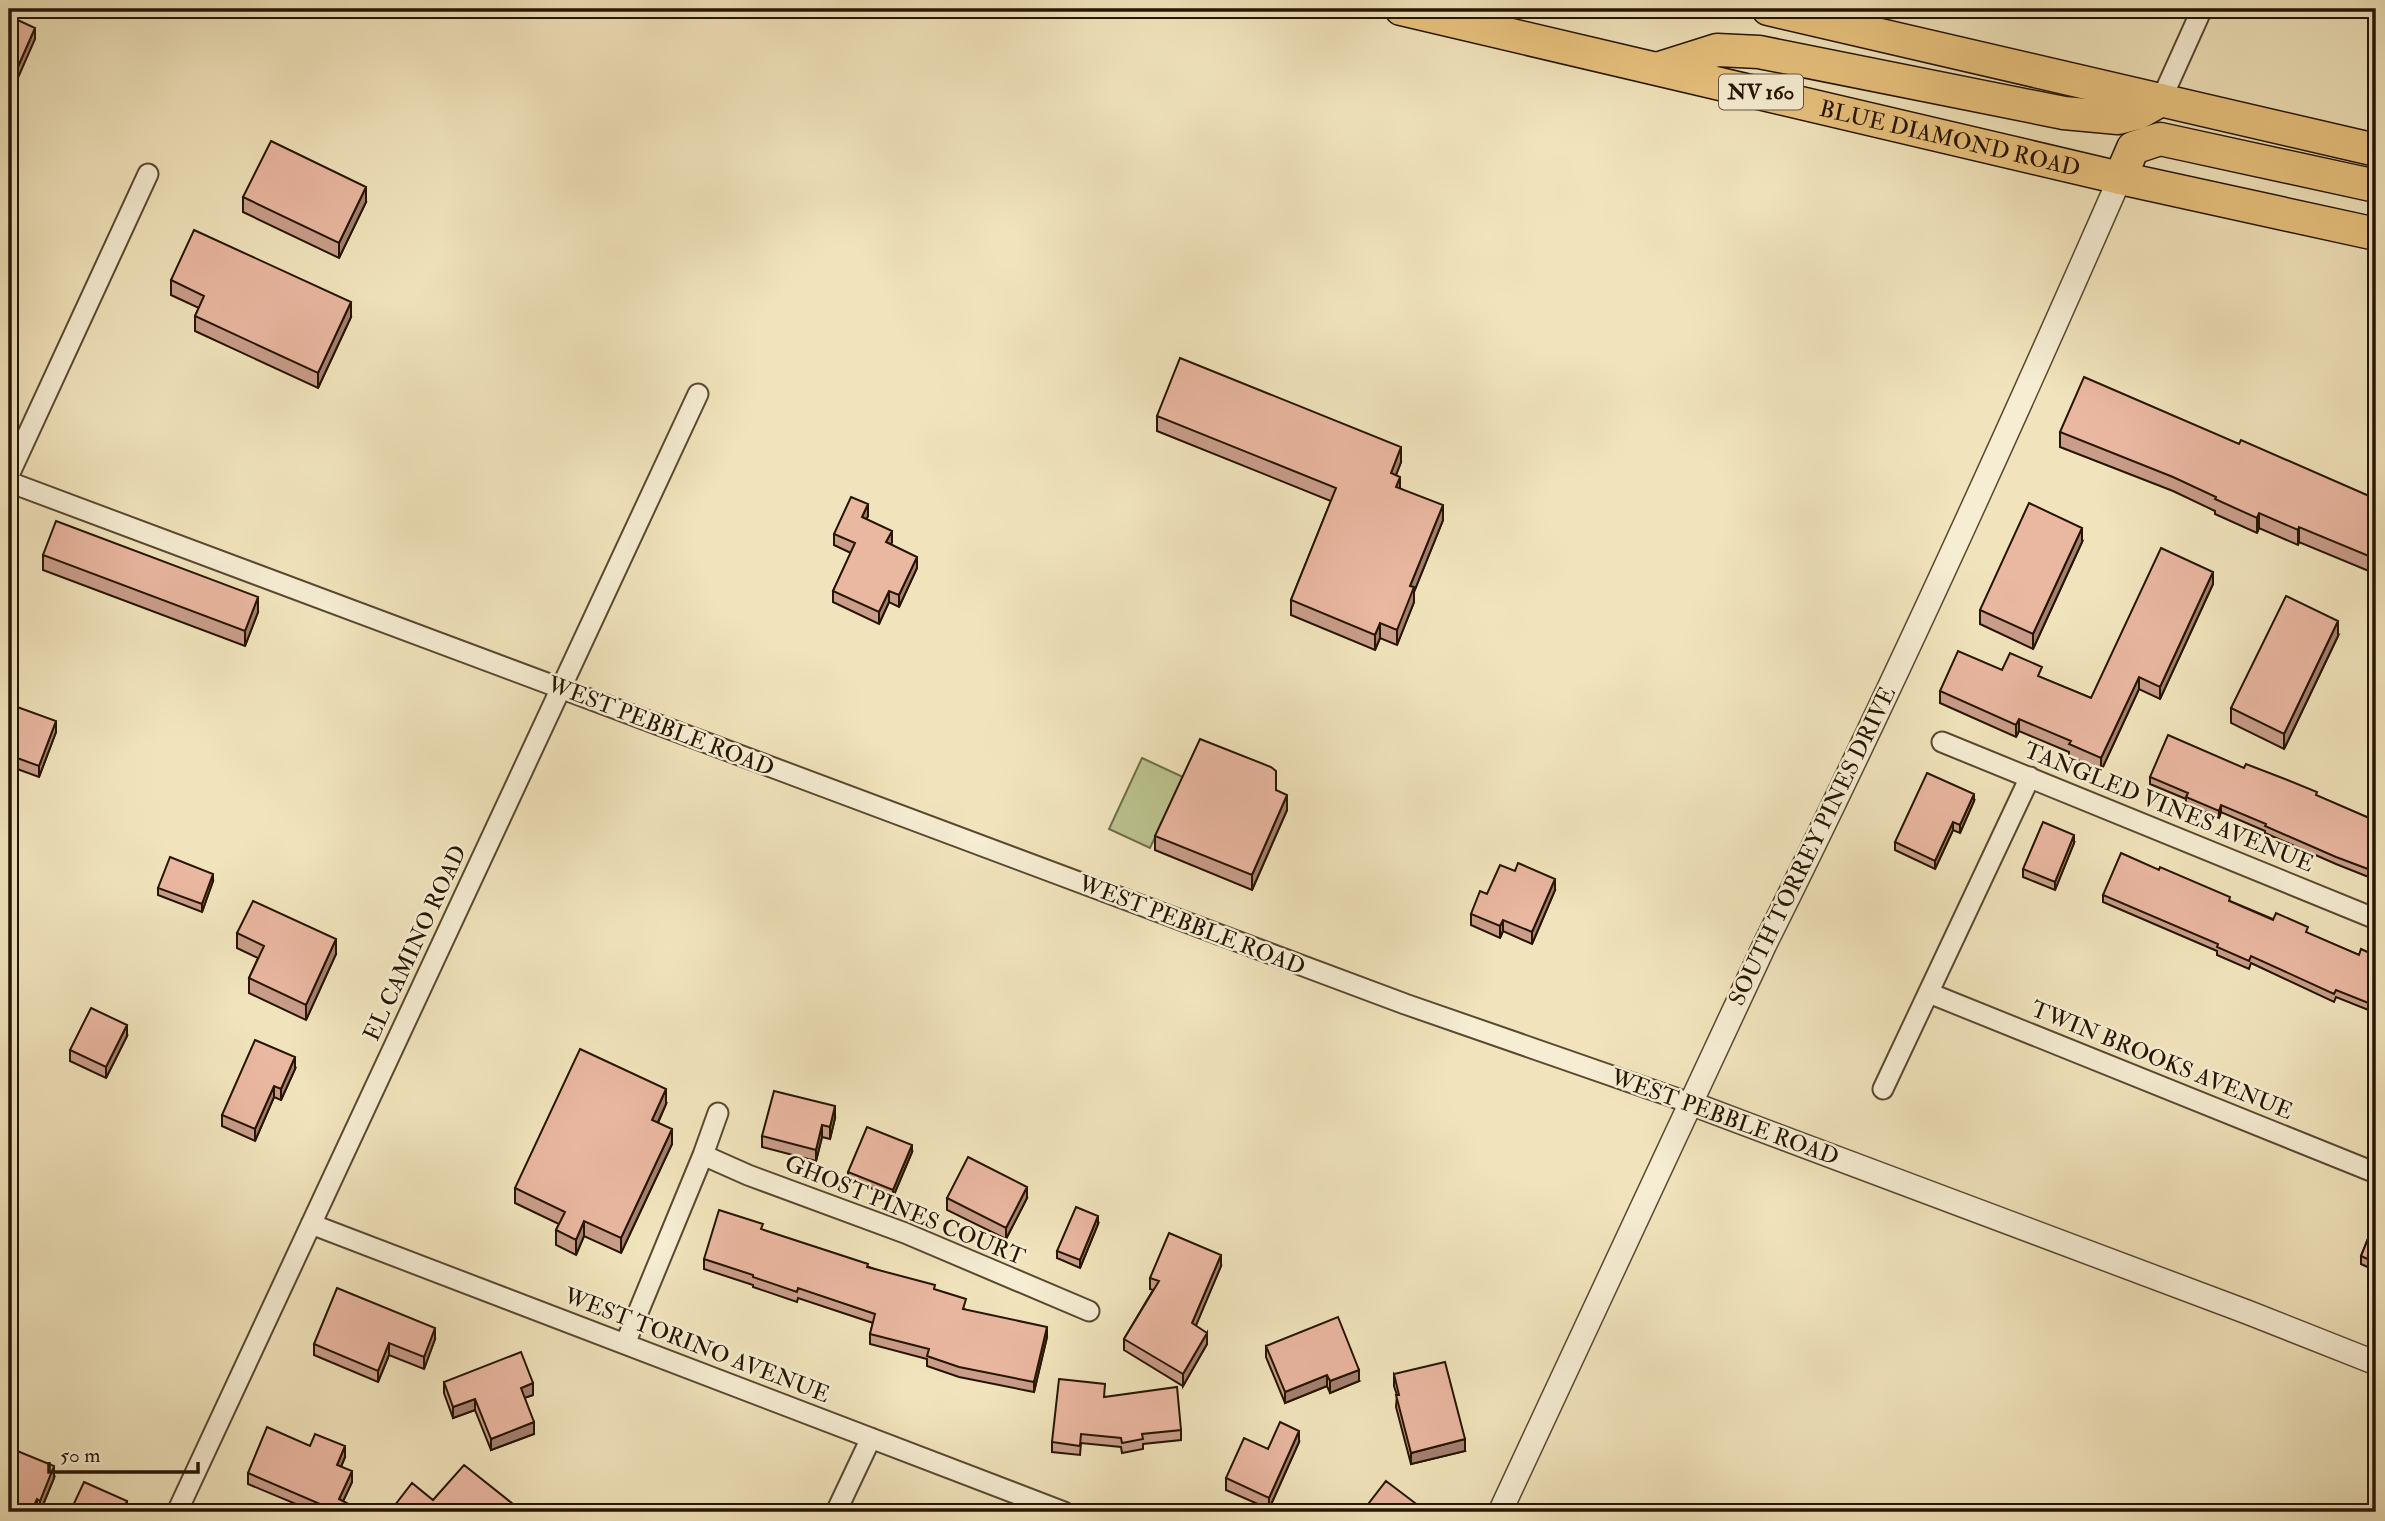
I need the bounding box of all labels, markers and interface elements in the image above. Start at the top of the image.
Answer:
road number: NV 160 [1719,74,1803,110]
street label: BLUE DIAMOND ROAD [1817,93,2083,183]
street label: WEST PEBBLE ROAD [543,669,778,783]
street label: SOUTH TORREY PINES DRIVE [1722,682,1902,1010]
street label: TANGLED VINES AVENUE [2020,735,2318,879]
street label: EL CAMINO ROAD [357,840,473,1046]
street label: WEST PEBBLE ROAD [1074,868,1309,982]
street label: TWIN BROOKS AVENUE [2027,994,2297,1126]
street label: WEST PEBBLE ROAD [1606,1062,1843,1172]
street label: GHOST PINES COURT [781,1148,1029,1272]
street label: WEST TORINO AVENUE [559,1281,834,1409]
scale bar [49,1430,198,1474]
text: 50 m [60,1442,101,1469]

